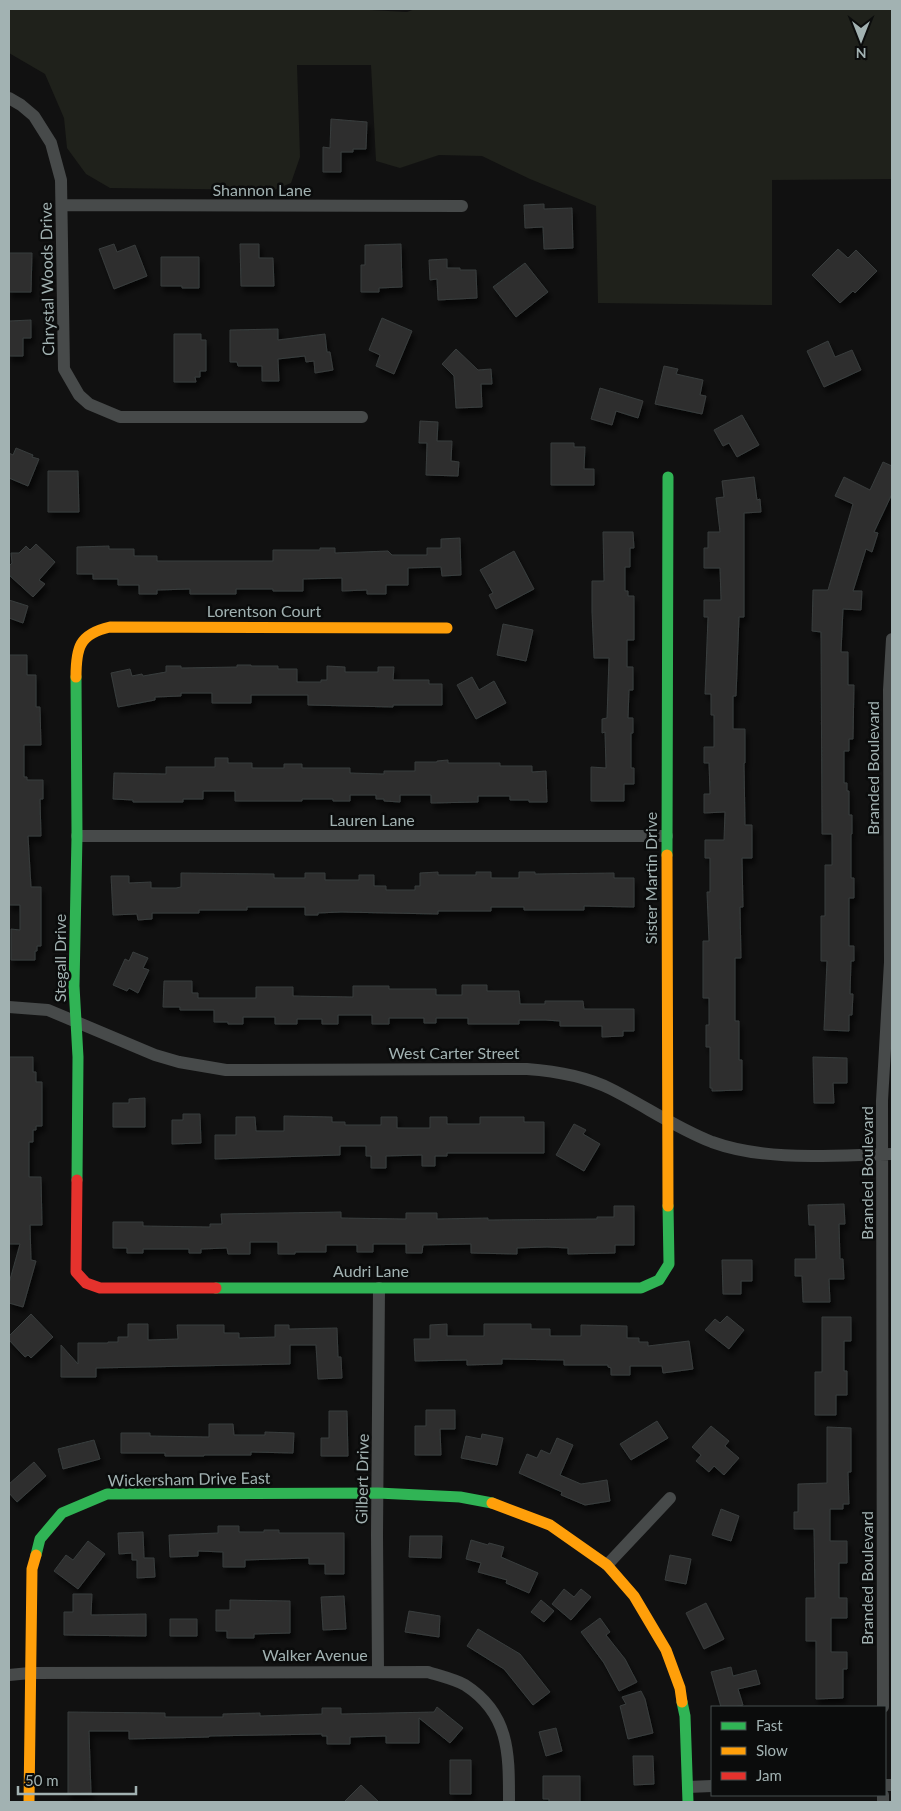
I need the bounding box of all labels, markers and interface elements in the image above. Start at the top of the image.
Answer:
north arrow [836,15,886,65]
text: N [856,45,866,62]
street label: Shannon Lane [213,180,311,199]
street label: Chrystal Woods Drive [36,202,57,356]
street label: Lorentson Court [207,601,321,620]
street label: Branded Boulevard [863,701,882,835]
street label: Lauren Lane [329,810,415,829]
street label: Sister Martin Drive [641,812,660,944]
street label: Stegall Drive [50,914,69,1002]
street label: West Carter Street [388,1043,520,1062]
street label: Branded Boulevard [857,1106,876,1240]
street label: Audri Lane [333,1261,409,1280]
street label: Gilbert Drive [351,1434,372,1524]
street label: Wickersham Drive East [107,1468,271,1489]
street label: Branded Boulevard [857,1511,876,1645]
street label: Walker Avenue [262,1645,368,1664]
legend [711,1706,886,1796]
text: Fast [756,1716,783,1734]
text: Slow [756,1741,788,1759]
scale bar [18,1764,135,1796]
text: Jam [756,1766,782,1784]
text: 50 m [25,1771,59,1789]

